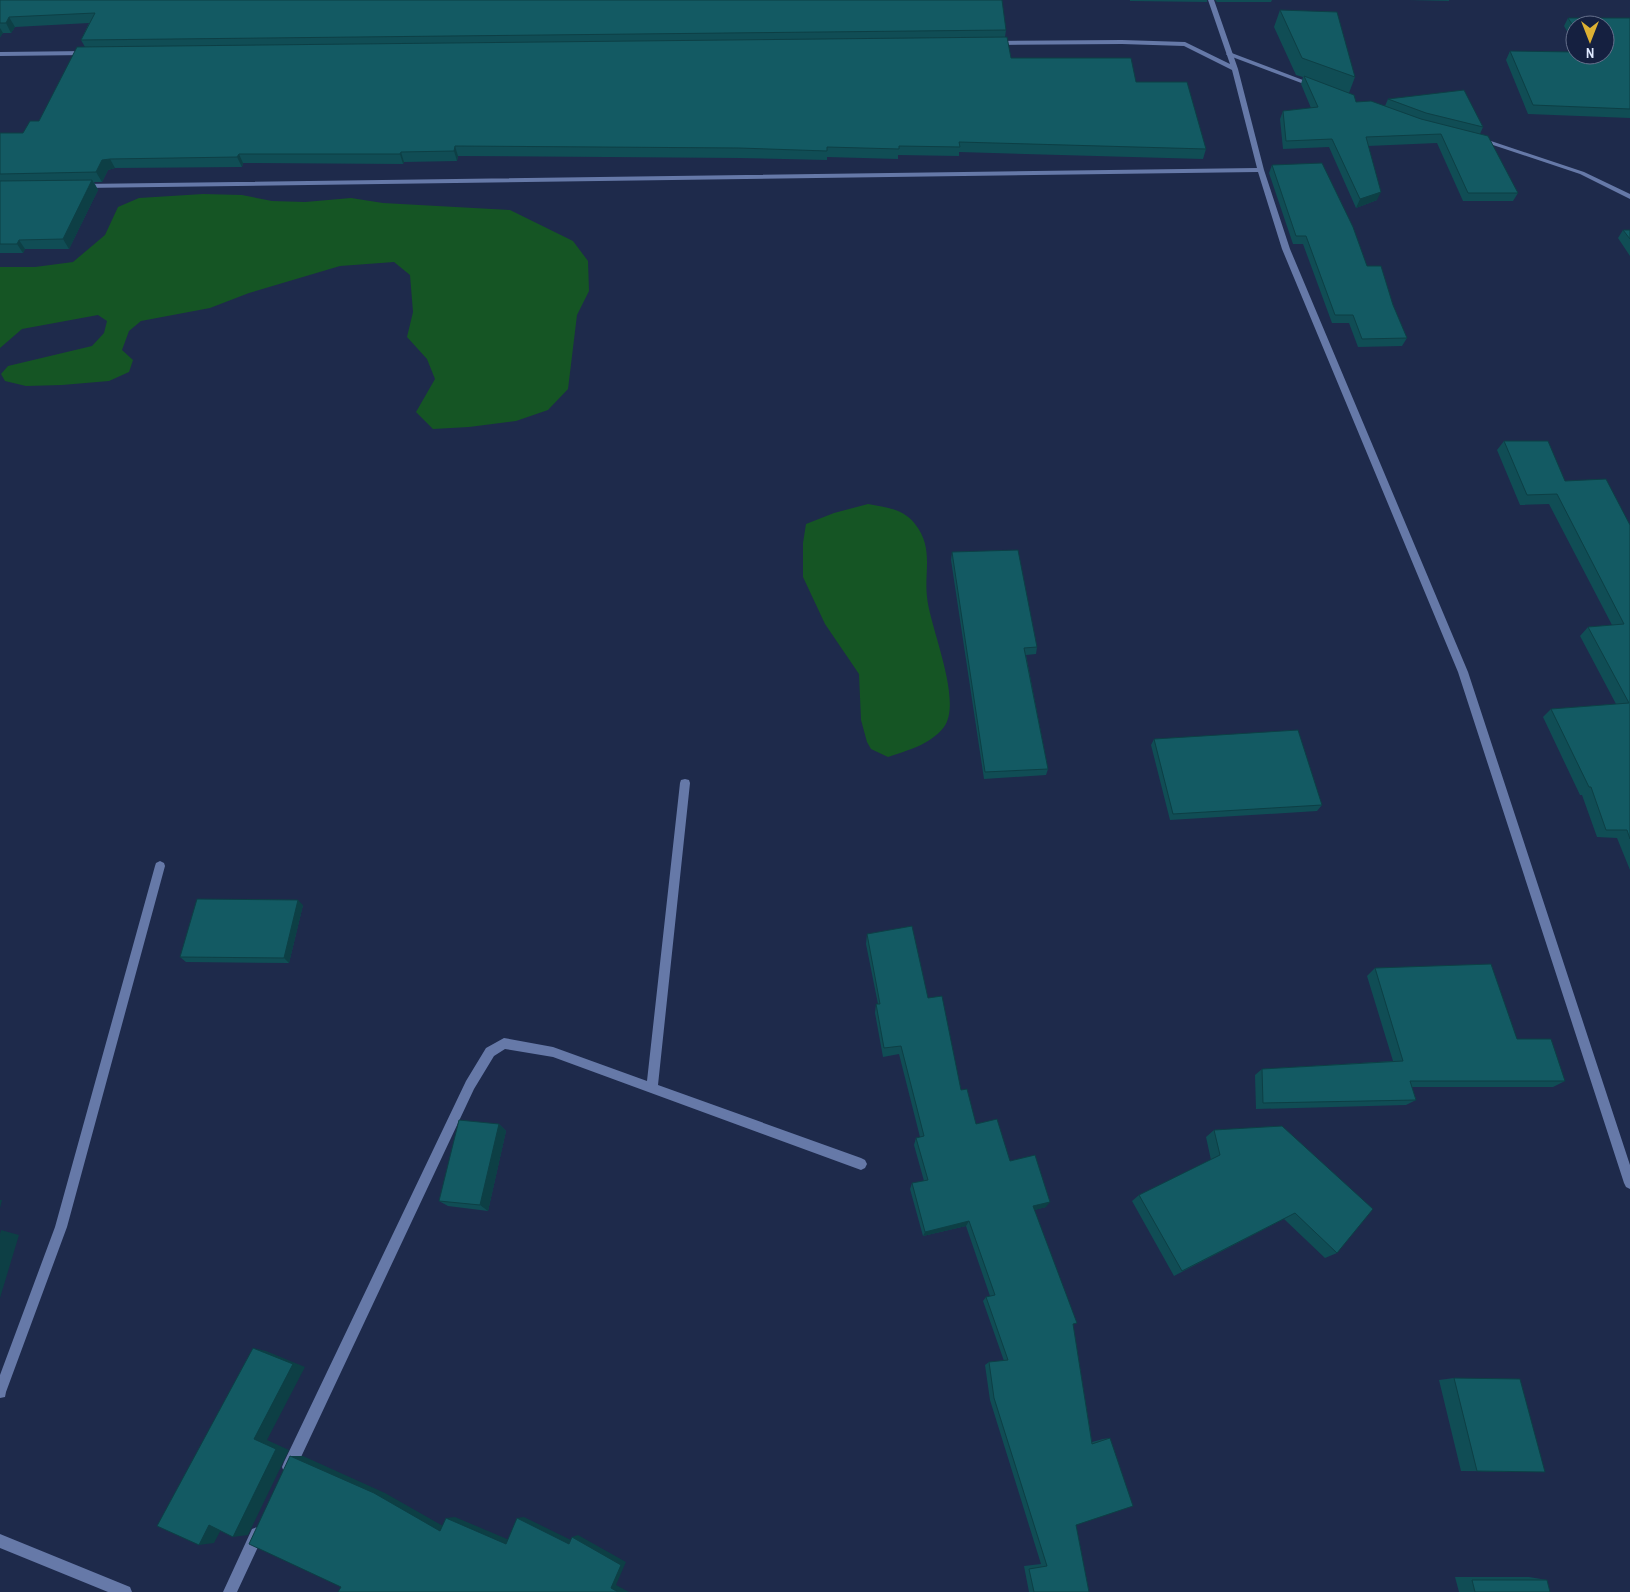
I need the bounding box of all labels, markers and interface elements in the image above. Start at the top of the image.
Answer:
north arrow [1565,15,1615,65]
text: N [1586,44,1594,62]

